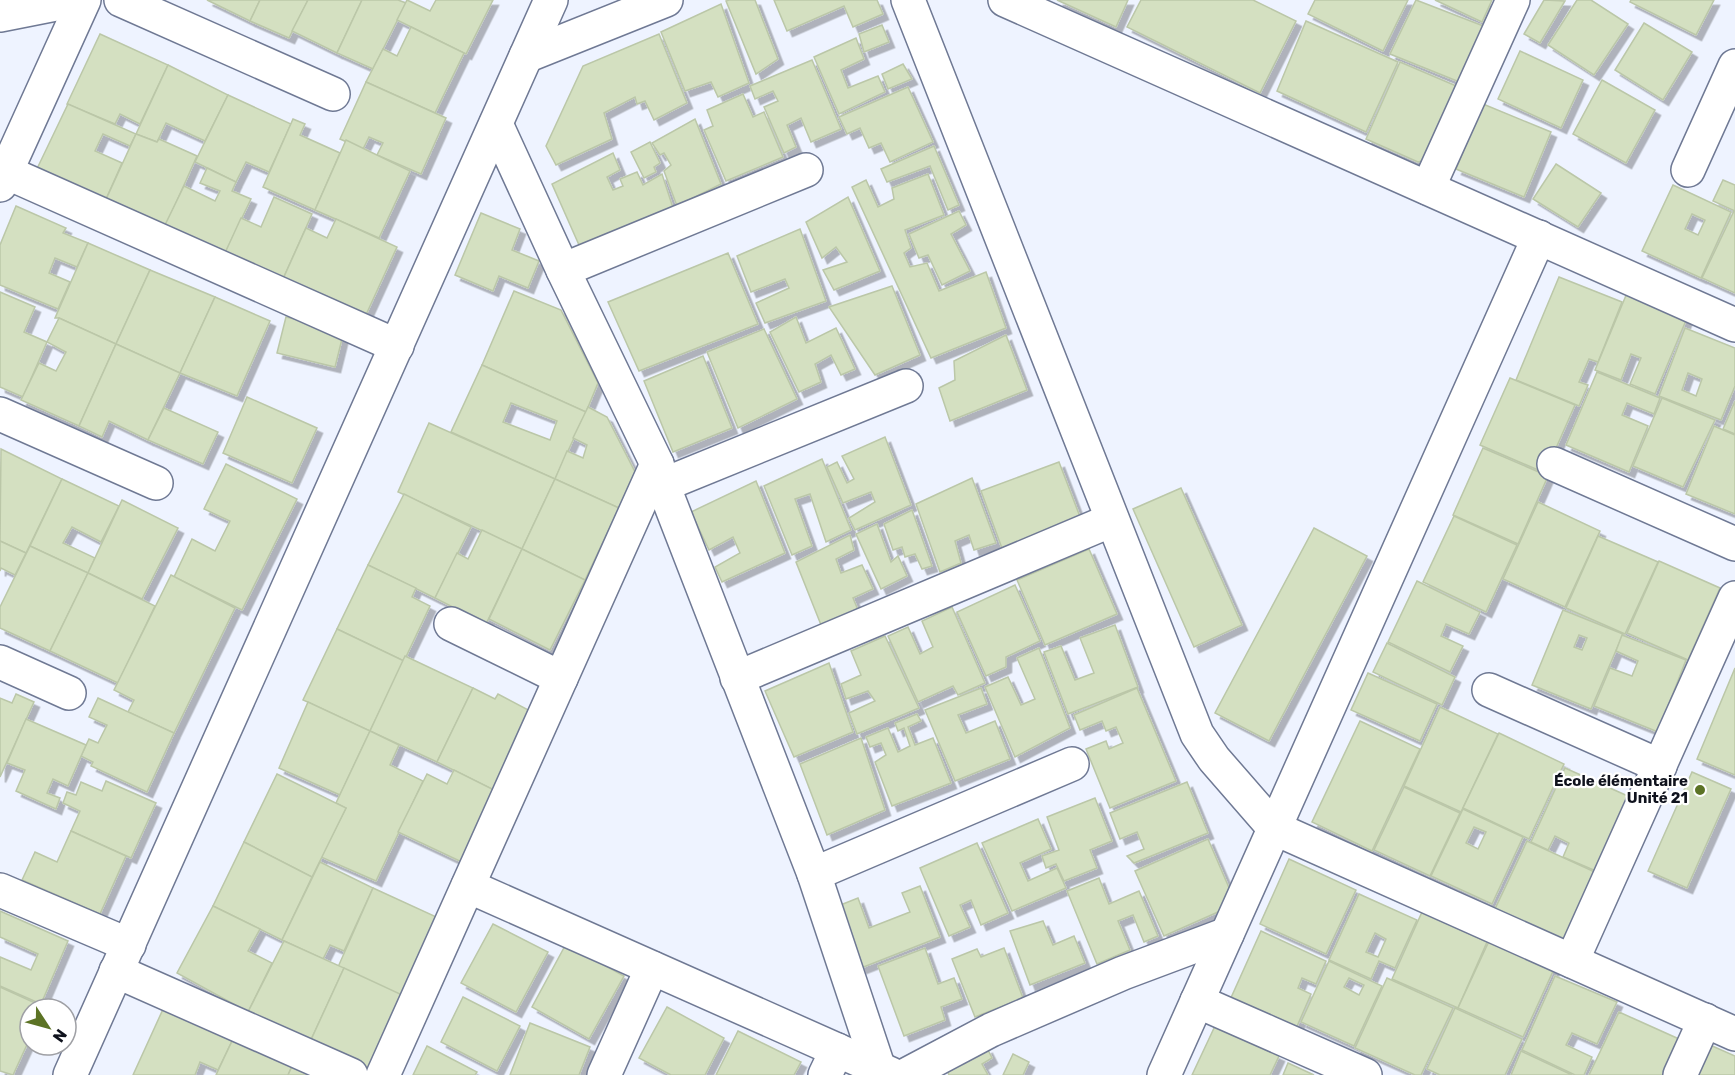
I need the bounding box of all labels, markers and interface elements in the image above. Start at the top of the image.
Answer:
place label: École élémentaire Unité 21 [1554,772,1688,807]
marker: École élémentaire Unité 21 [1693,783,1707,797]
north arrow [18,997,78,1057]
text: N [49,1025,71,1046]

